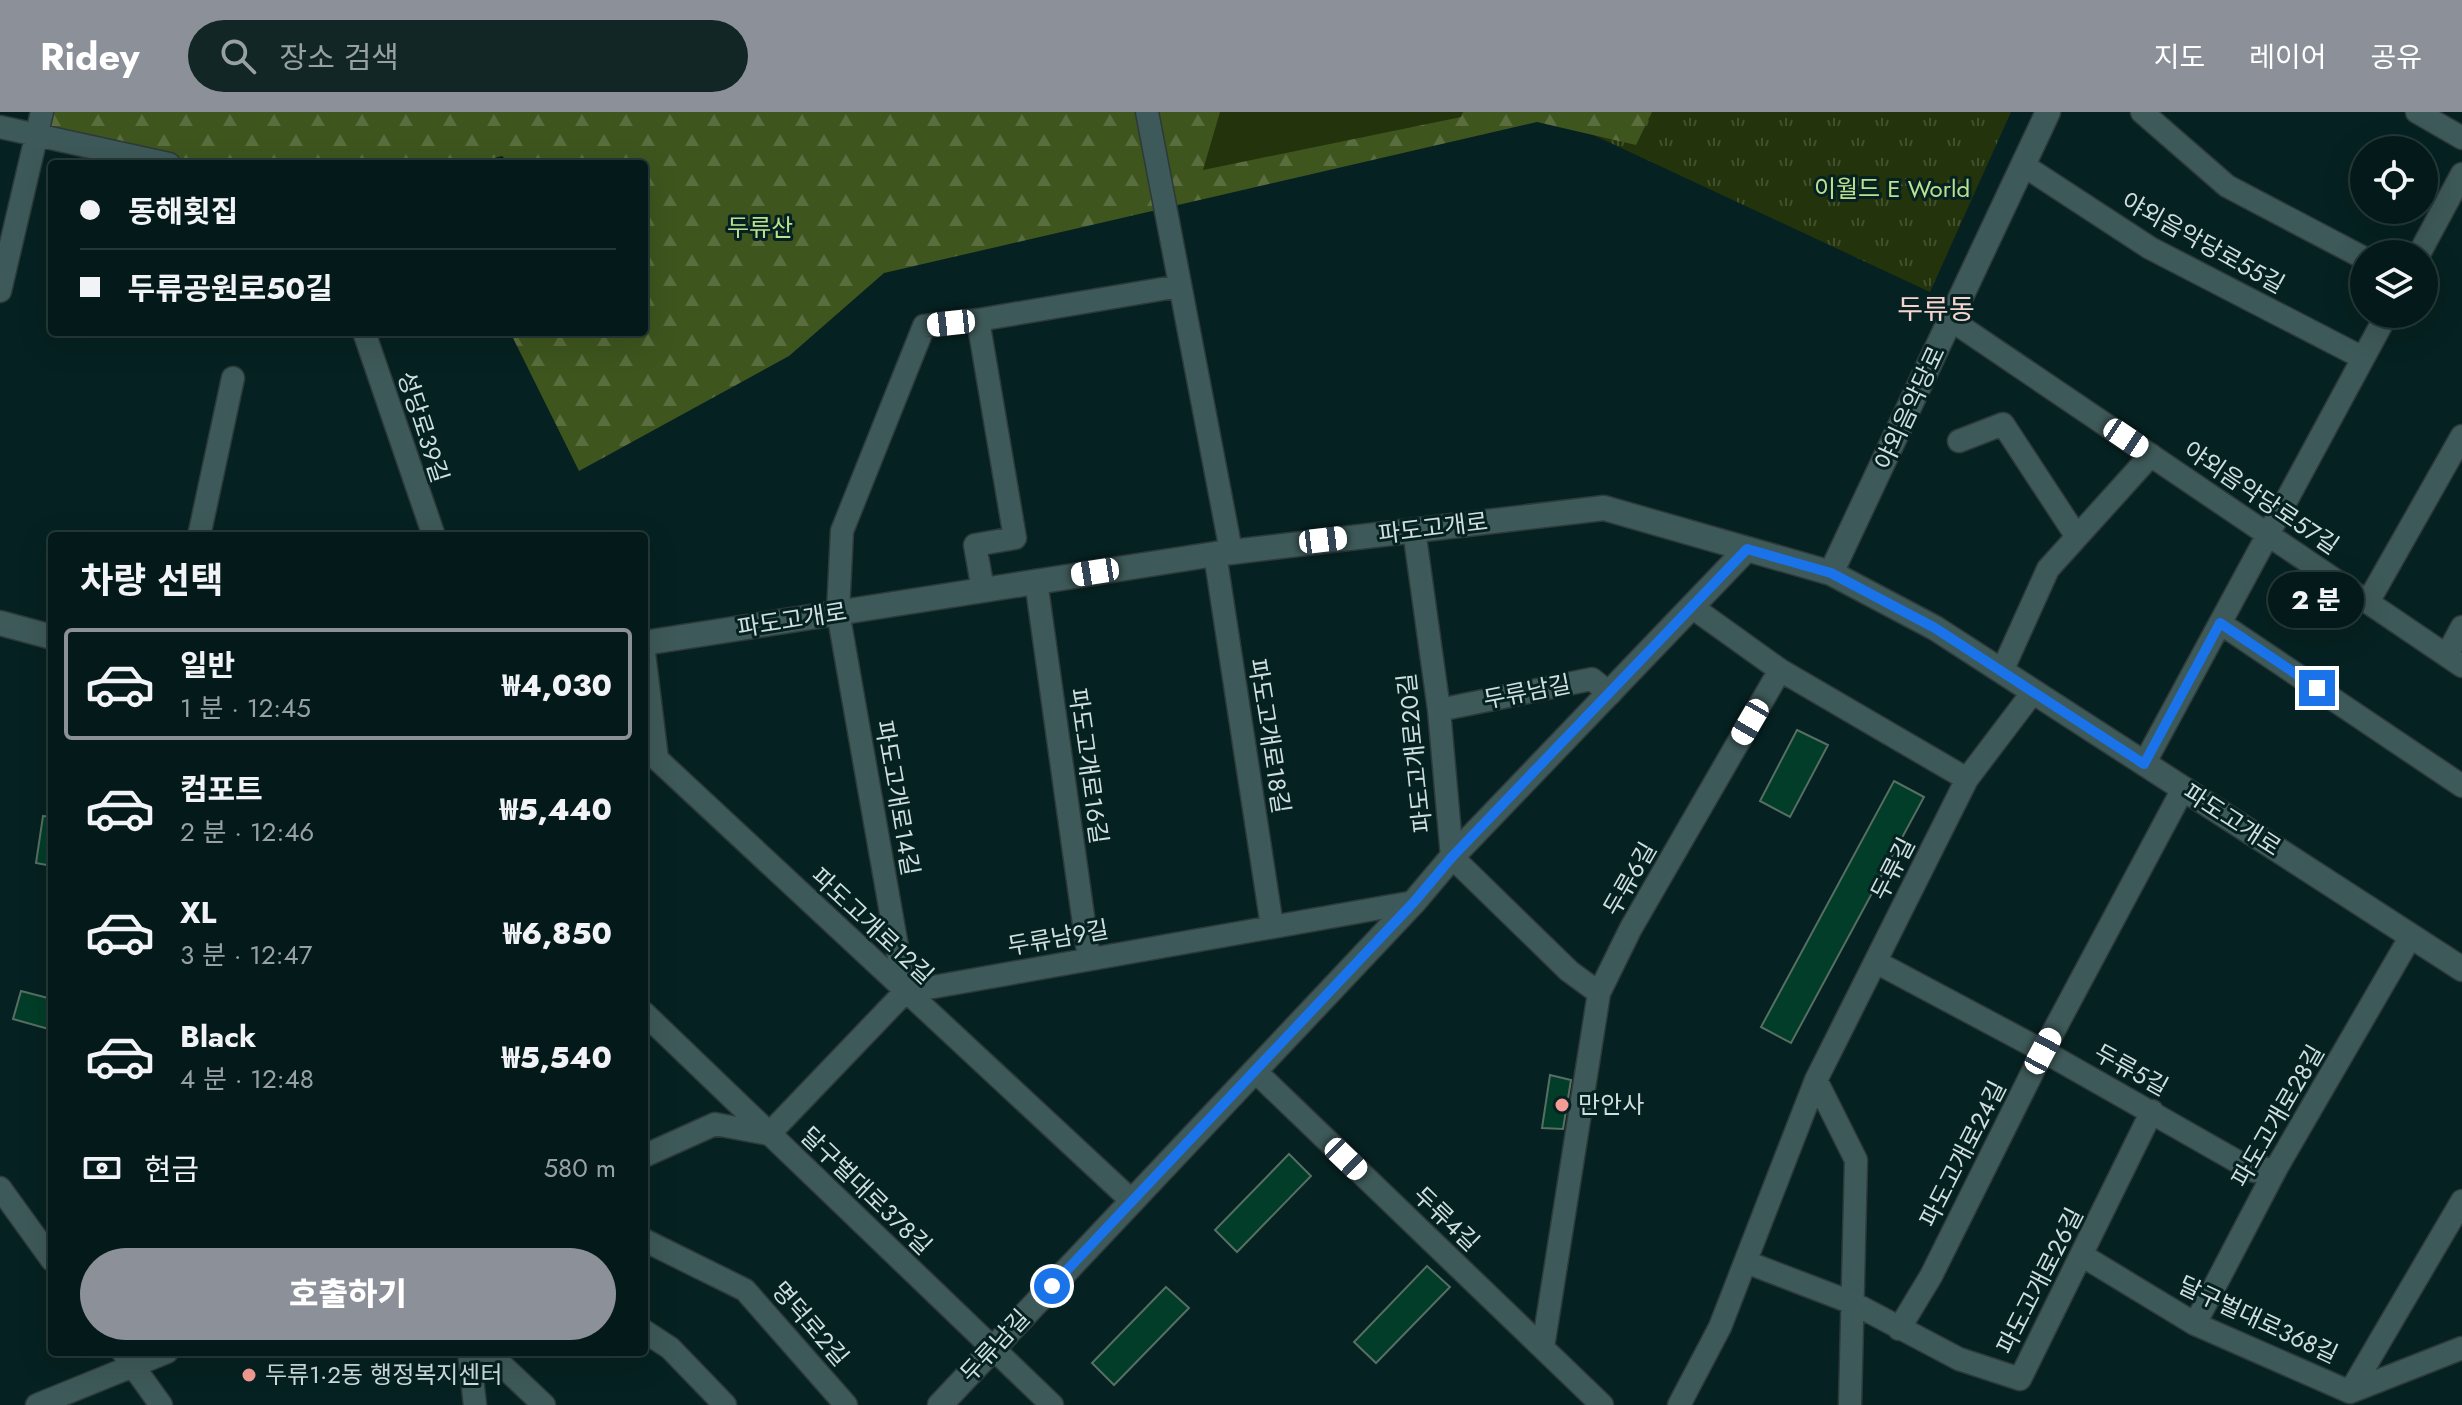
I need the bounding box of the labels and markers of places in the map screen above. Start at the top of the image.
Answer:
place label: 만안사 [1578,1087,1644,1122]
marker: 만안사 [1553,1096,1571,1114]
place label: 두류1·2동 행정복지센터 [265,1357,503,1392]
marker: 두류1·2동 행정복지센터 [240,1366,258,1384]

